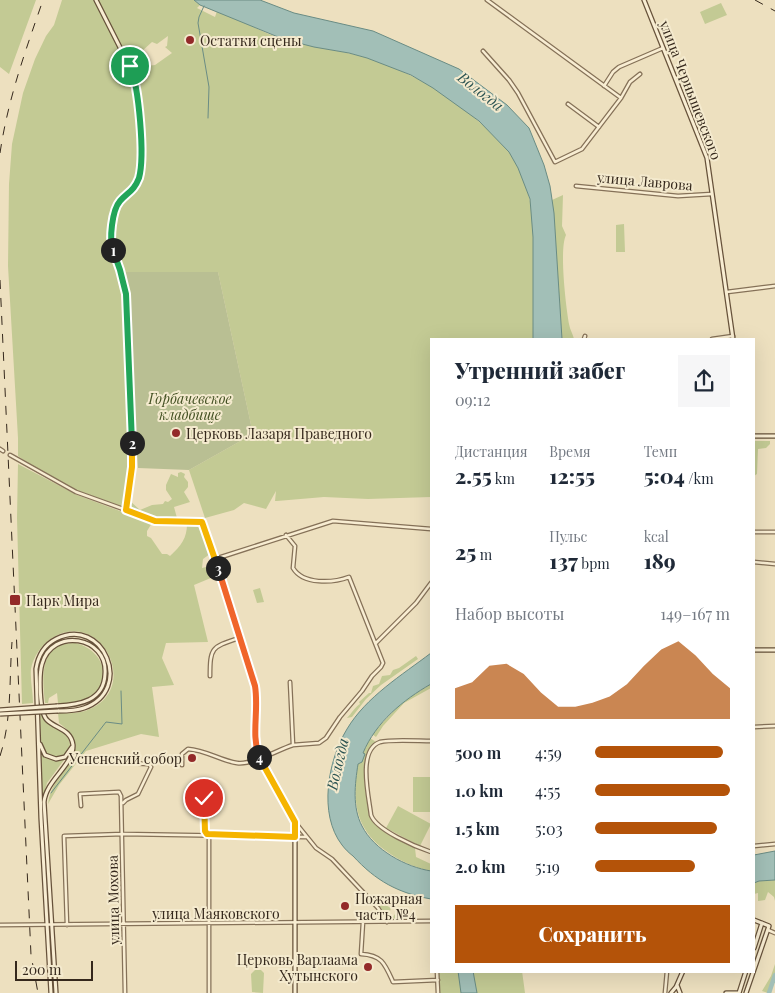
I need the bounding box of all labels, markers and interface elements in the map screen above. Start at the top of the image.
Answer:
street label: улица Чернышевского [655,17,726,163]
place label: Остатки сцены [200,31,302,50]
marker: Остатки сцены [184,34,196,46]
pin [109,45,151,87]
icon: arrive [116,52,144,80]
water label: Вологда [453,66,508,115]
street label: улица Лаврова [595,167,694,195]
pin: 1 [100,238,126,262]
text: 1 [111,241,116,260]
text: Утренний забег [455,355,625,385]
button: share [678,355,730,407]
park label: Горбачевское кладбище [147,389,232,424]
text: 09:12 [455,389,491,410]
place label: Церковь Лазаря Праведного [186,424,372,443]
marker: Церковь Лазаря Праведного [170,427,182,439]
pin: 2 [120,430,144,456]
text: 2 [129,434,136,453]
text: Дистанция [455,442,528,461]
text: Время [549,442,591,461]
text: Темп [644,442,677,461]
text: 2.55 [455,461,492,489]
text: 12:55 [549,461,595,489]
text: 5:04 [644,461,685,489]
text: km [492,469,515,488]
text: /km [685,469,714,488]
text: Пульс [549,527,587,546]
text: kcal [644,527,669,546]
text: 25 [455,537,476,565]
text: m [476,545,492,564]
text: 137 [549,546,578,574]
text: 189 [644,546,676,574]
text: bpm [578,554,610,573]
pin: 3 [206,556,230,580]
text: 3 [215,559,222,578]
place label: Парк Мира [26,591,99,610]
marker: Парк Мира [8,593,22,607]
text: Набор высоты [455,603,564,624]
text: 149–167 m [660,603,730,624]
water label: Вологда [321,736,353,793]
text: 500 m [455,742,501,763]
text: 4:59 [535,742,562,763]
pin: 4 [246,744,272,770]
text: 4 [256,748,263,767]
place label: Успенский собор [68,749,182,768]
marker: Успенский собор [186,752,198,764]
pin [183,777,225,819]
text: 1.0 km [455,780,503,801]
text: 4:55 [535,780,560,801]
icon: check [190,784,218,812]
text: 1.5 km [455,818,500,839]
text: 5:03 [535,818,563,839]
street label: улица Мохова [103,855,123,946]
text: 2.0 km [455,856,505,877]
text: 5:19 [535,856,560,877]
place label: Пожарная часть №4 [355,889,423,924]
marker: Пожарная часть №4 [339,900,351,912]
street label: улица Маяковского [151,904,280,923]
button: Сохранить [455,905,730,963]
place label: Церковь Варлаама Хутынского [237,950,358,985]
scale bar [15,958,92,981]
text: 200 m [22,960,61,979]
marker: Церковь Варлаама Хутынского [362,961,374,973]

